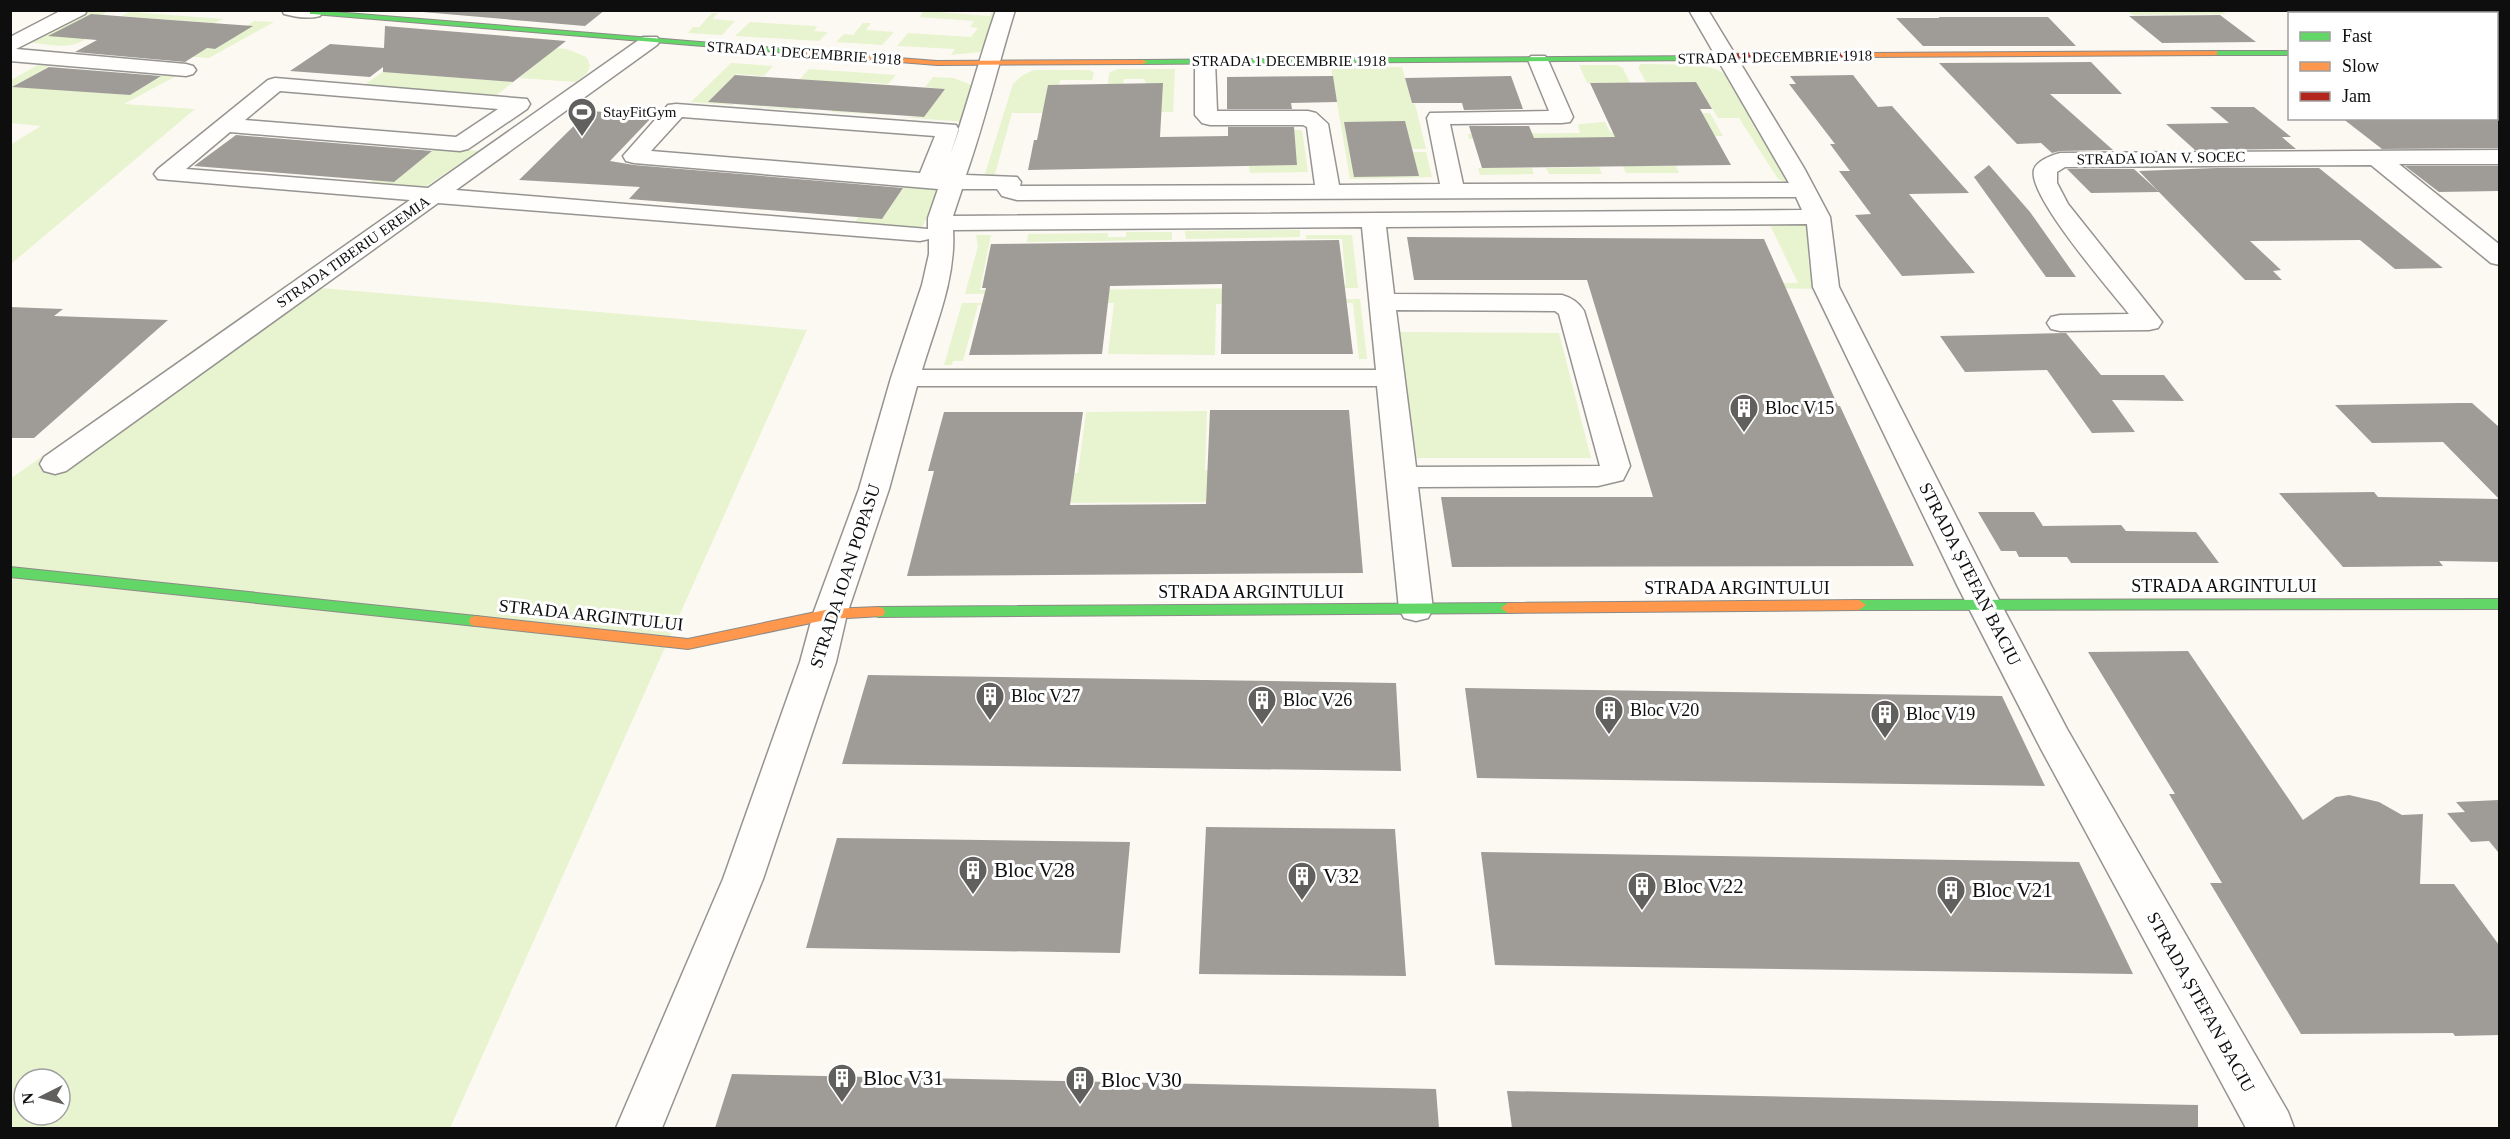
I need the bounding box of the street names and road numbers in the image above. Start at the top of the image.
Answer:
street label: STRADA 1 DECEMBRIE 1918 [706,38,902,68]
street label: STRADA 1 DECEMBRIE 1918 [1678,47,1872,67]
street label: STRADA 1 DECEMBRIE 1918 [1192,53,1386,69]
street label: STRADA IOAN V. SOCEC [2077,149,2245,167]
street label: STRADA TIBERIU EREMIA [273,193,433,311]
street label: STRADA ȘTEFAN BACIU [1915,479,2025,669]
street label: STRADA IOAN POPASU [806,481,884,671]
street label: STRADA ARGINTULUI [2131,576,2317,596]
street label: STRADA ARGINTULUI [1644,578,1830,598]
street label: STRADA ARGINTULUI [1158,582,1344,602]
street label: STRADA ARGINTULUI [498,595,684,635]
street label: STRADA ȘTEFAN BACIU [2143,909,2259,1095]

